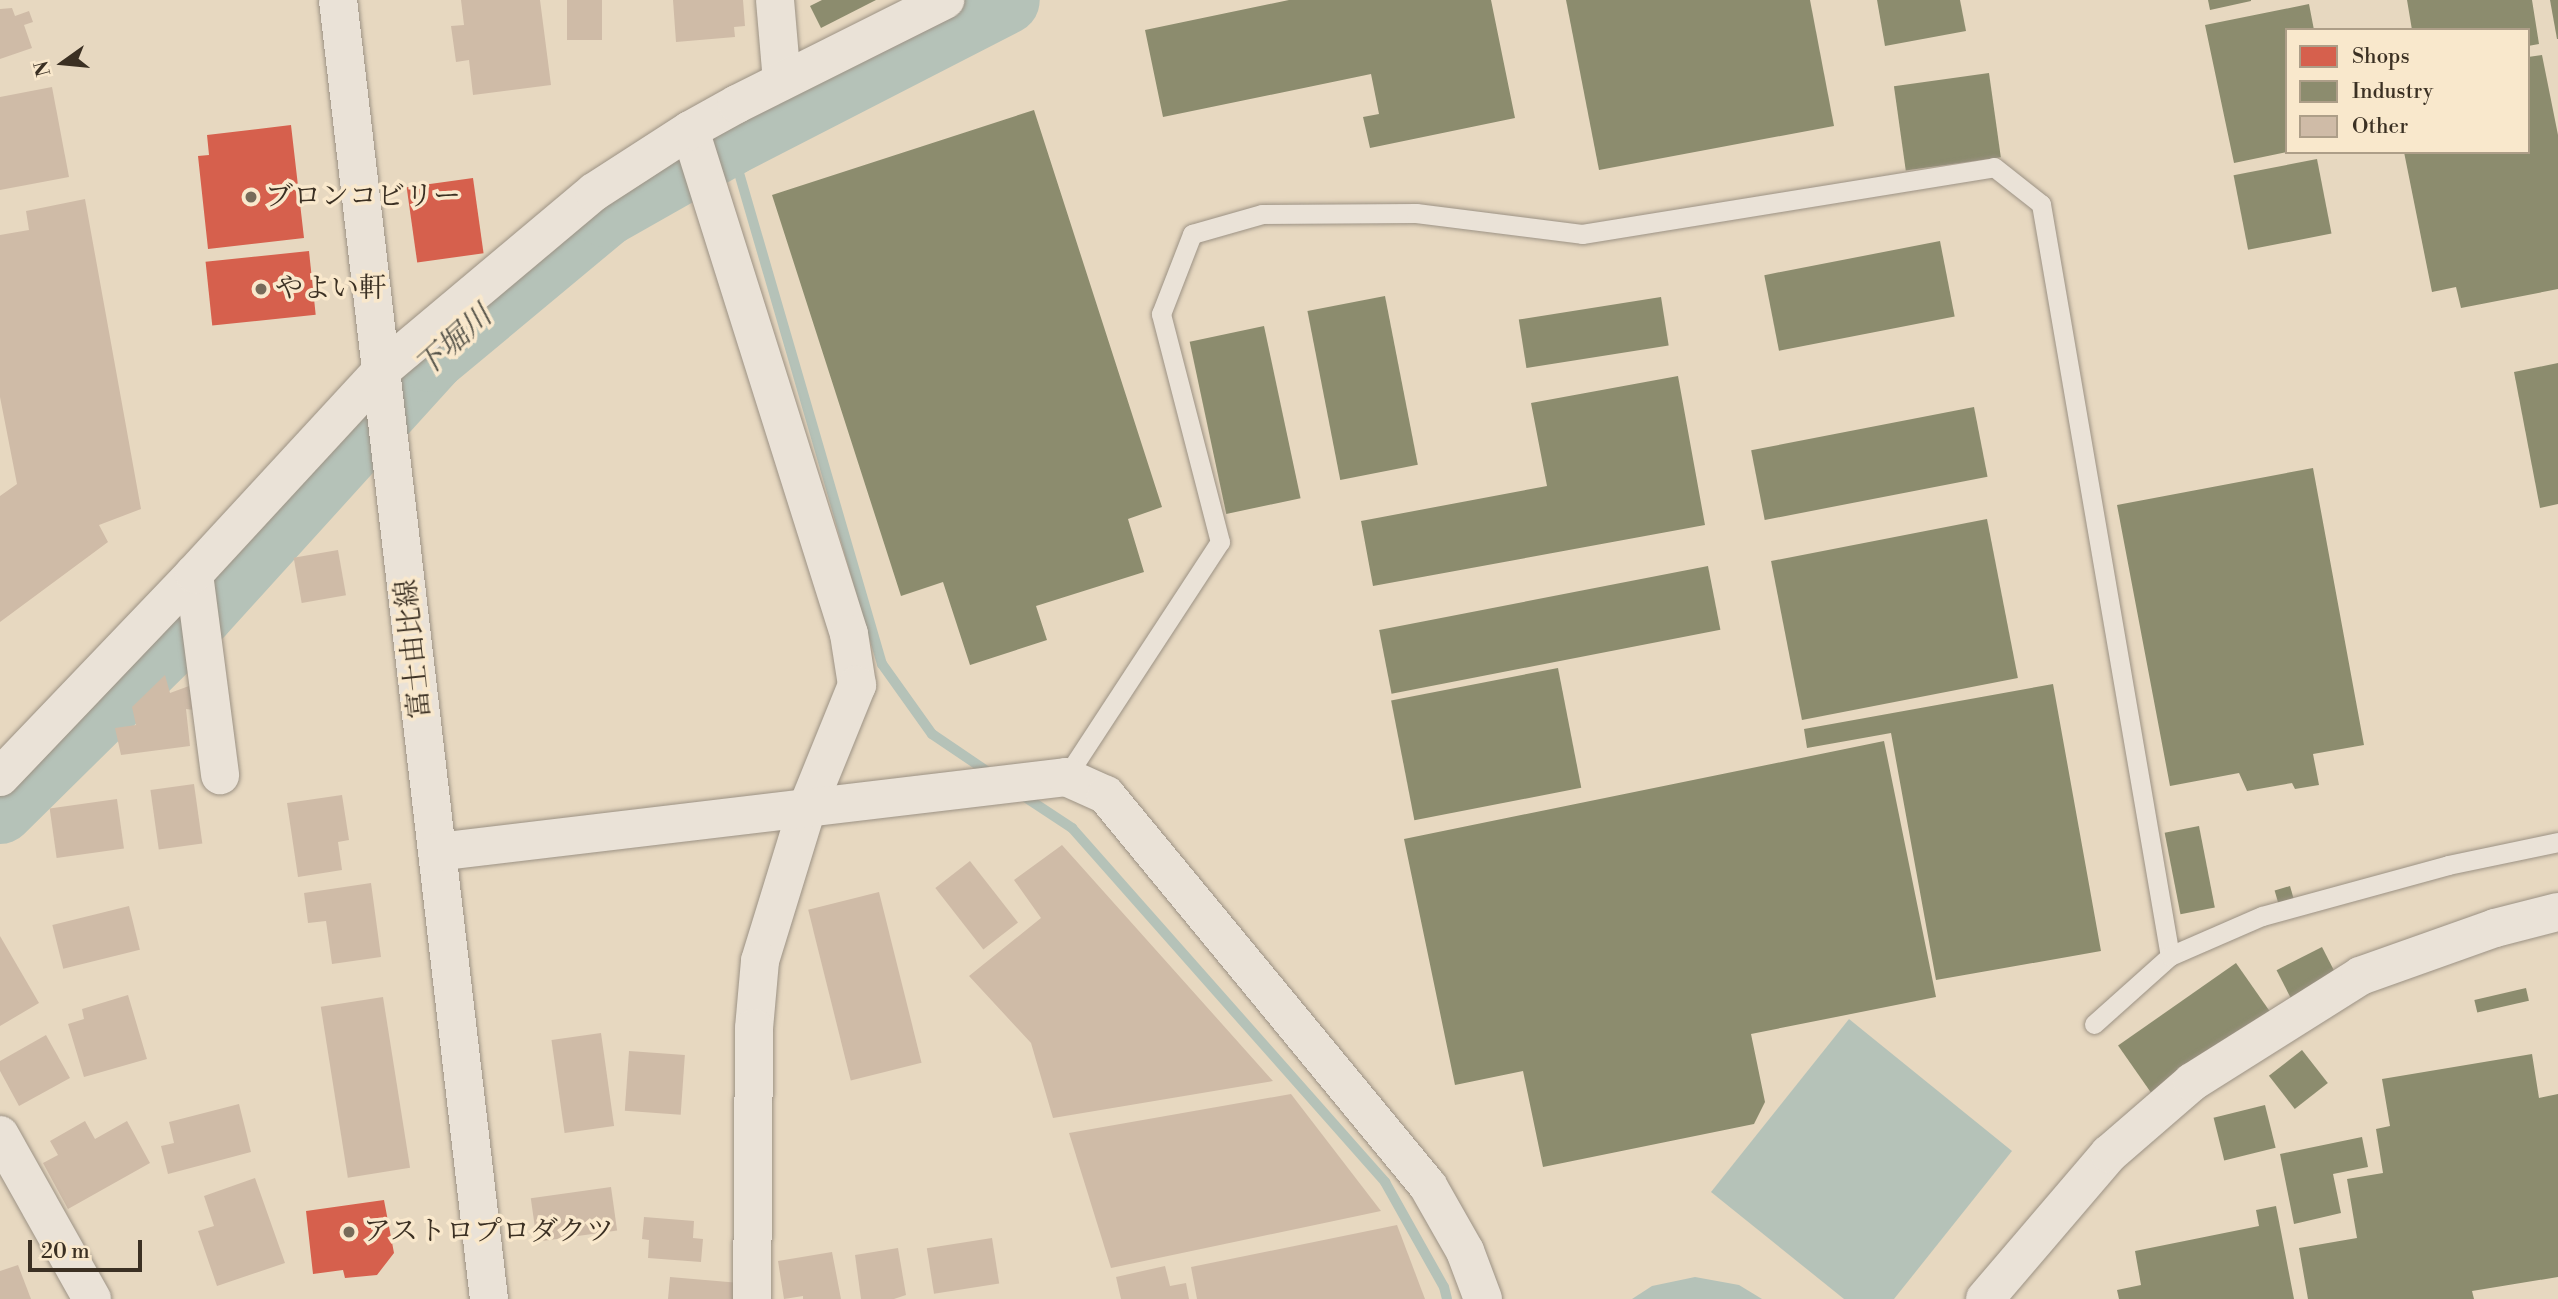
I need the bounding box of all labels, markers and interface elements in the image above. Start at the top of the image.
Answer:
north arrow [28,28,98,98]
legend [2285,28,2530,154]
text: Shops [2352,44,2410,70]
text: N [29,58,56,79]
text: Industry [2352,79,2433,105]
text: Other [2352,114,2408,140]
place label: ブロンコビリー [265,180,461,214]
marker: ブロンコビリー [243,189,259,205]
place label: やよい軒 [275,272,387,306]
marker: やよい軒 [253,281,269,297]
water label: 下堀川 [409,299,499,385]
street label: 富士由比線 [390,578,438,720]
place label: アストロプロダクツ [363,1215,615,1249]
marker: アストロプロダクツ [341,1224,357,1240]
scale bar [32,1226,145,1270]
text: 20 m [41,1239,90,1265]

